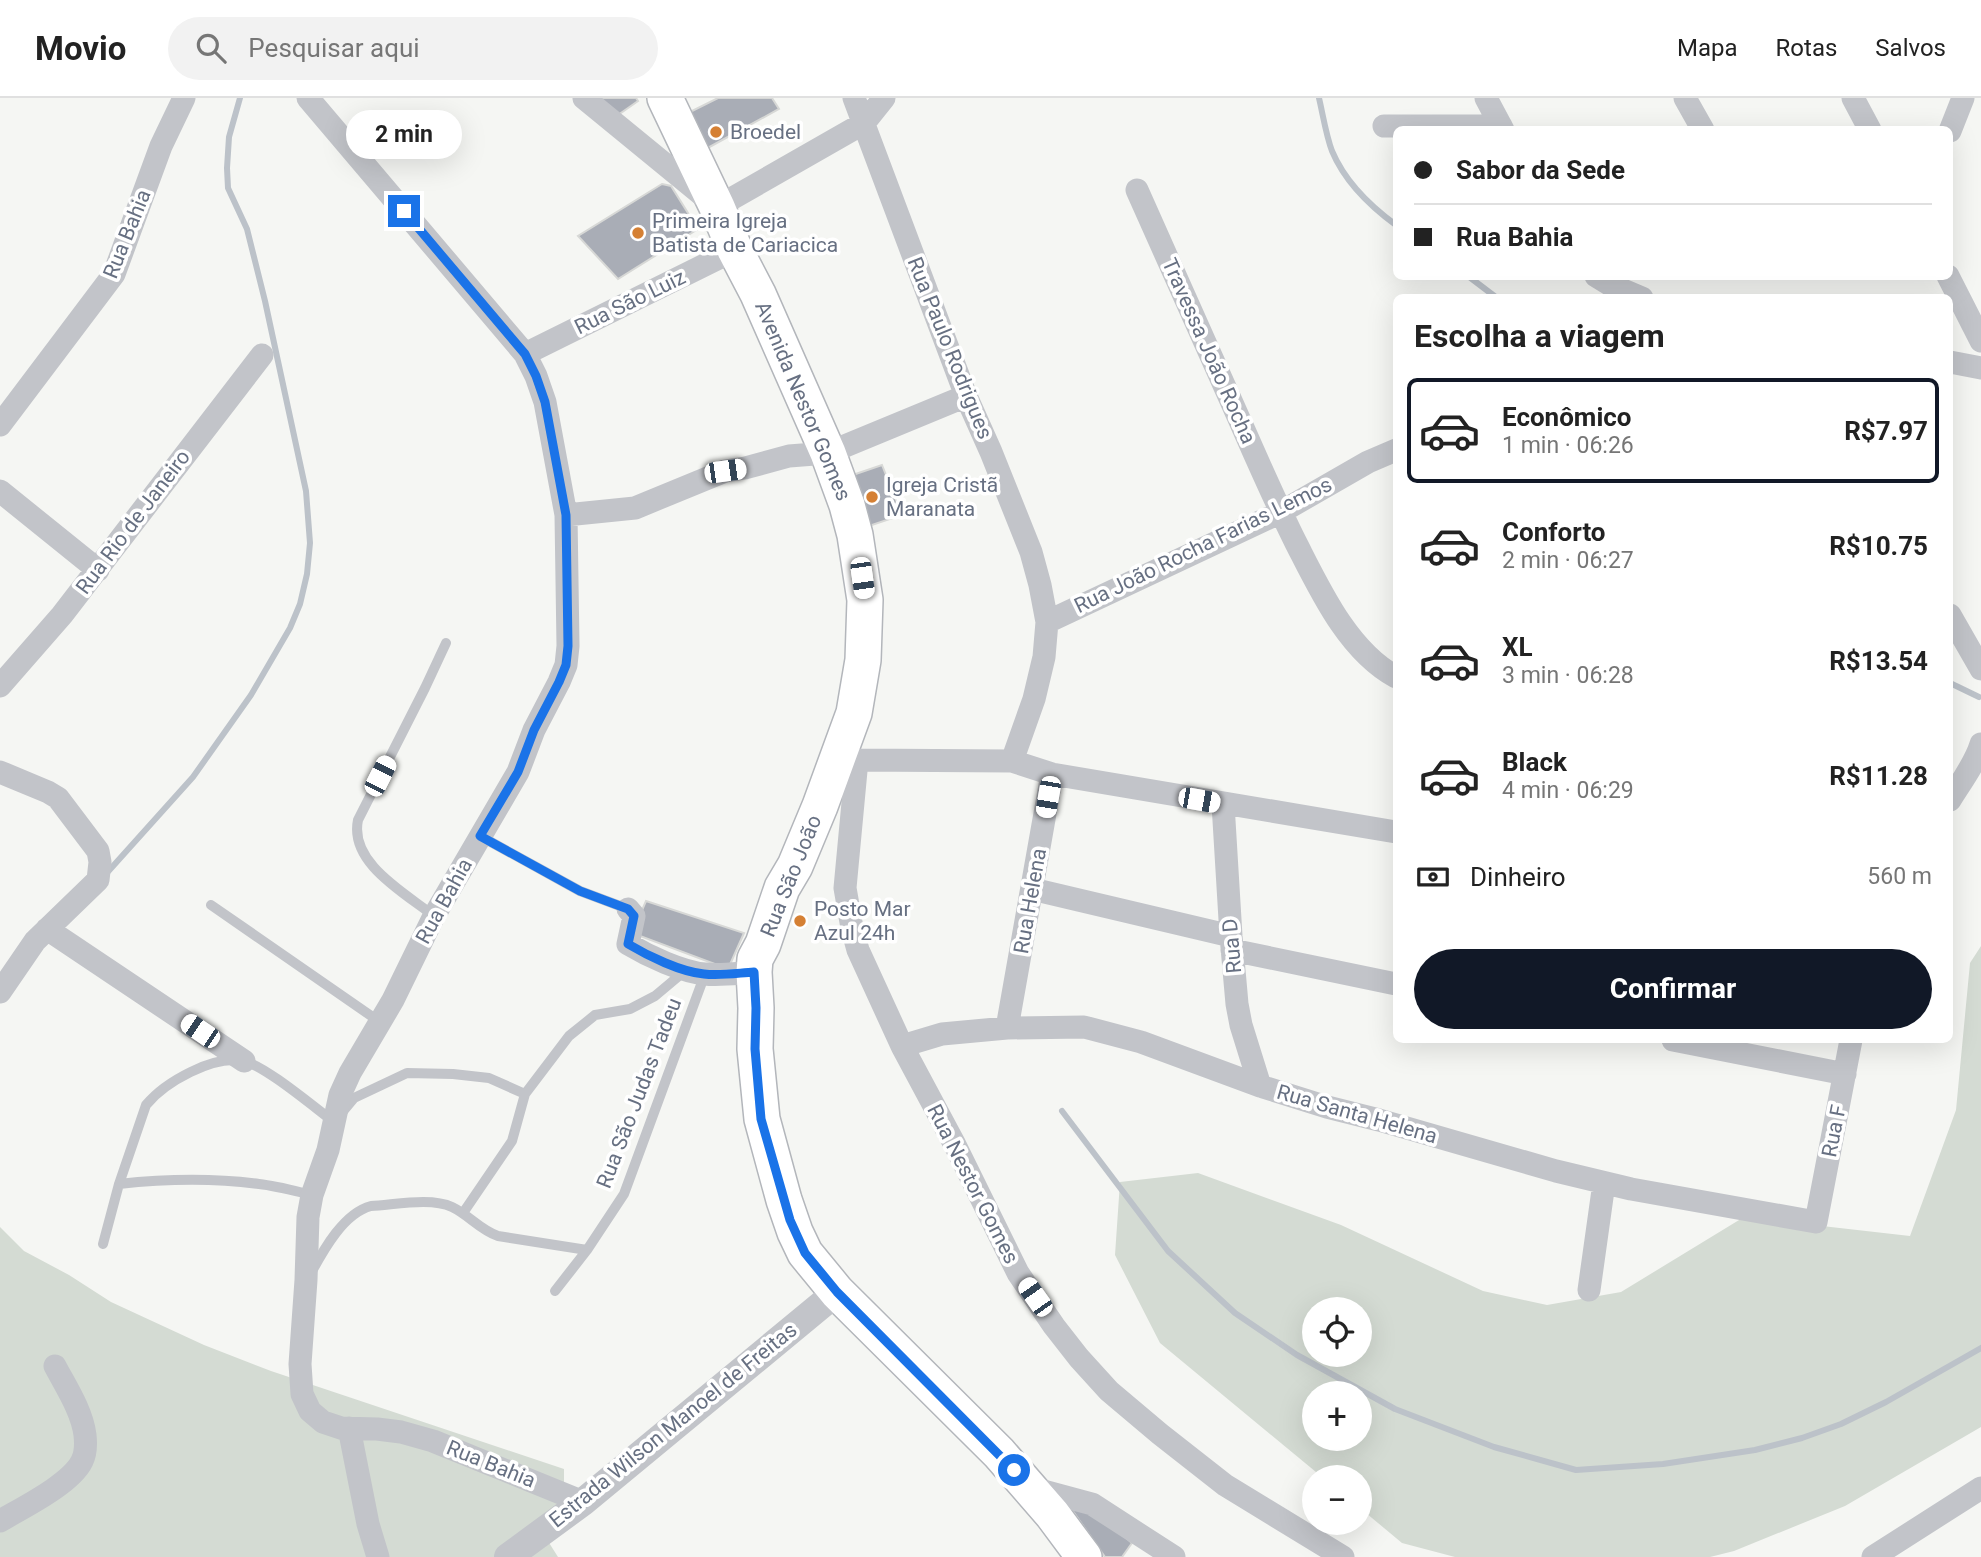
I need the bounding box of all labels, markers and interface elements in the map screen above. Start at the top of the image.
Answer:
search box [168,17,658,80]
text: Movio [35,29,126,68]
icon: search [192,29,230,67]
text: Pesquisar aqui [248,33,420,63]
text: Mapa [1677,34,1738,62]
text: Rotas [1776,34,1837,62]
text: Salvos [1875,34,1946,62]
callout: 2 min [346,109,462,158]
place label: Broedel [730,120,801,144]
text: 2 min [375,121,433,148]
marker: Broedel [708,124,724,140]
text: Sabor da Sede [1456,155,1625,185]
street label: Rua Bahia [98,186,156,282]
route end [388,195,420,227]
place label: Primeira Igreja Batista de Cariacica [652,209,838,257]
text: Rua Bahia [1456,222,1573,252]
marker: Primeira Igreja Batista de Cariacica [630,225,646,241]
street label: Rua Paulo Rodrigues [903,254,997,442]
street label: Travessa João Rocha [1157,255,1261,447]
street label: Rua São Luiz [571,265,689,339]
street label: Avenida Nestor Gomes [750,298,856,504]
text: Escolha a viagem [1414,317,1665,355]
icon: car [1418,399,1481,462]
text: Econômico [1502,402,1631,432]
text: R$7.97 [1844,416,1928,446]
text: 1 min · 06:26 [1502,432,1634,459]
street label: Rua Rio de Janeiro [71,445,195,599]
car [703,458,748,484]
street label: Rua João Rocha Farias Lemos [1070,472,1336,618]
place label: Igreja Cristã Maranata [886,473,998,521]
marker: Igreja Cristã Maranata [864,489,880,505]
icon: car [1418,514,1481,577]
text: Conforto [1502,517,1606,547]
text: R$10.75 [1829,531,1928,561]
text: 2 min · 06:27 [1502,547,1634,574]
car [849,556,876,600]
icon: car [1418,629,1481,692]
text: XL [1502,632,1533,662]
text: R$13.54 [1829,646,1928,676]
text: 3 min · 06:28 [1502,662,1634,689]
icon: car [1418,744,1481,807]
text: Black [1502,747,1567,777]
car [362,753,399,799]
text: R$11.28 [1829,761,1928,791]
car [1035,774,1062,820]
text: 4 min · 06:29 [1502,777,1634,804]
car [1177,786,1222,814]
street label: Rua São João [756,812,826,940]
street label: Rua Helena [1009,846,1051,956]
street label: Rua Bahia [411,854,477,948]
icon: cash [1414,858,1452,896]
text: Dinheiro [1470,862,1566,892]
text: 560 m [1867,863,1932,890]
place label: Posto Mar Azul 24h [814,897,911,945]
marker: Posto Mar Azul 24h [792,913,808,929]
street label: Rua D [1218,918,1246,974]
button: Confirmar [1414,949,1932,1029]
street label: Rua São Judas Tadeu [592,995,686,1191]
car [177,1011,224,1051]
street label: Rua Santa Helena [1274,1080,1440,1148]
street label: Rua Nestor Gomes [922,1100,1024,1268]
street label: Rua F [1817,1103,1851,1159]
car [1015,1274,1056,1320]
map controls [1302,1297,1372,1535]
button: locate [1302,1297,1372,1367]
street label: Estrada Wilson Manoel de Freitas [544,1318,802,1532]
button: + [1302,1381,1372,1451]
street label: Rua Bahia [443,1435,539,1493]
route start [998,1454,1030,1486]
button: − [1302,1465,1372,1535]

